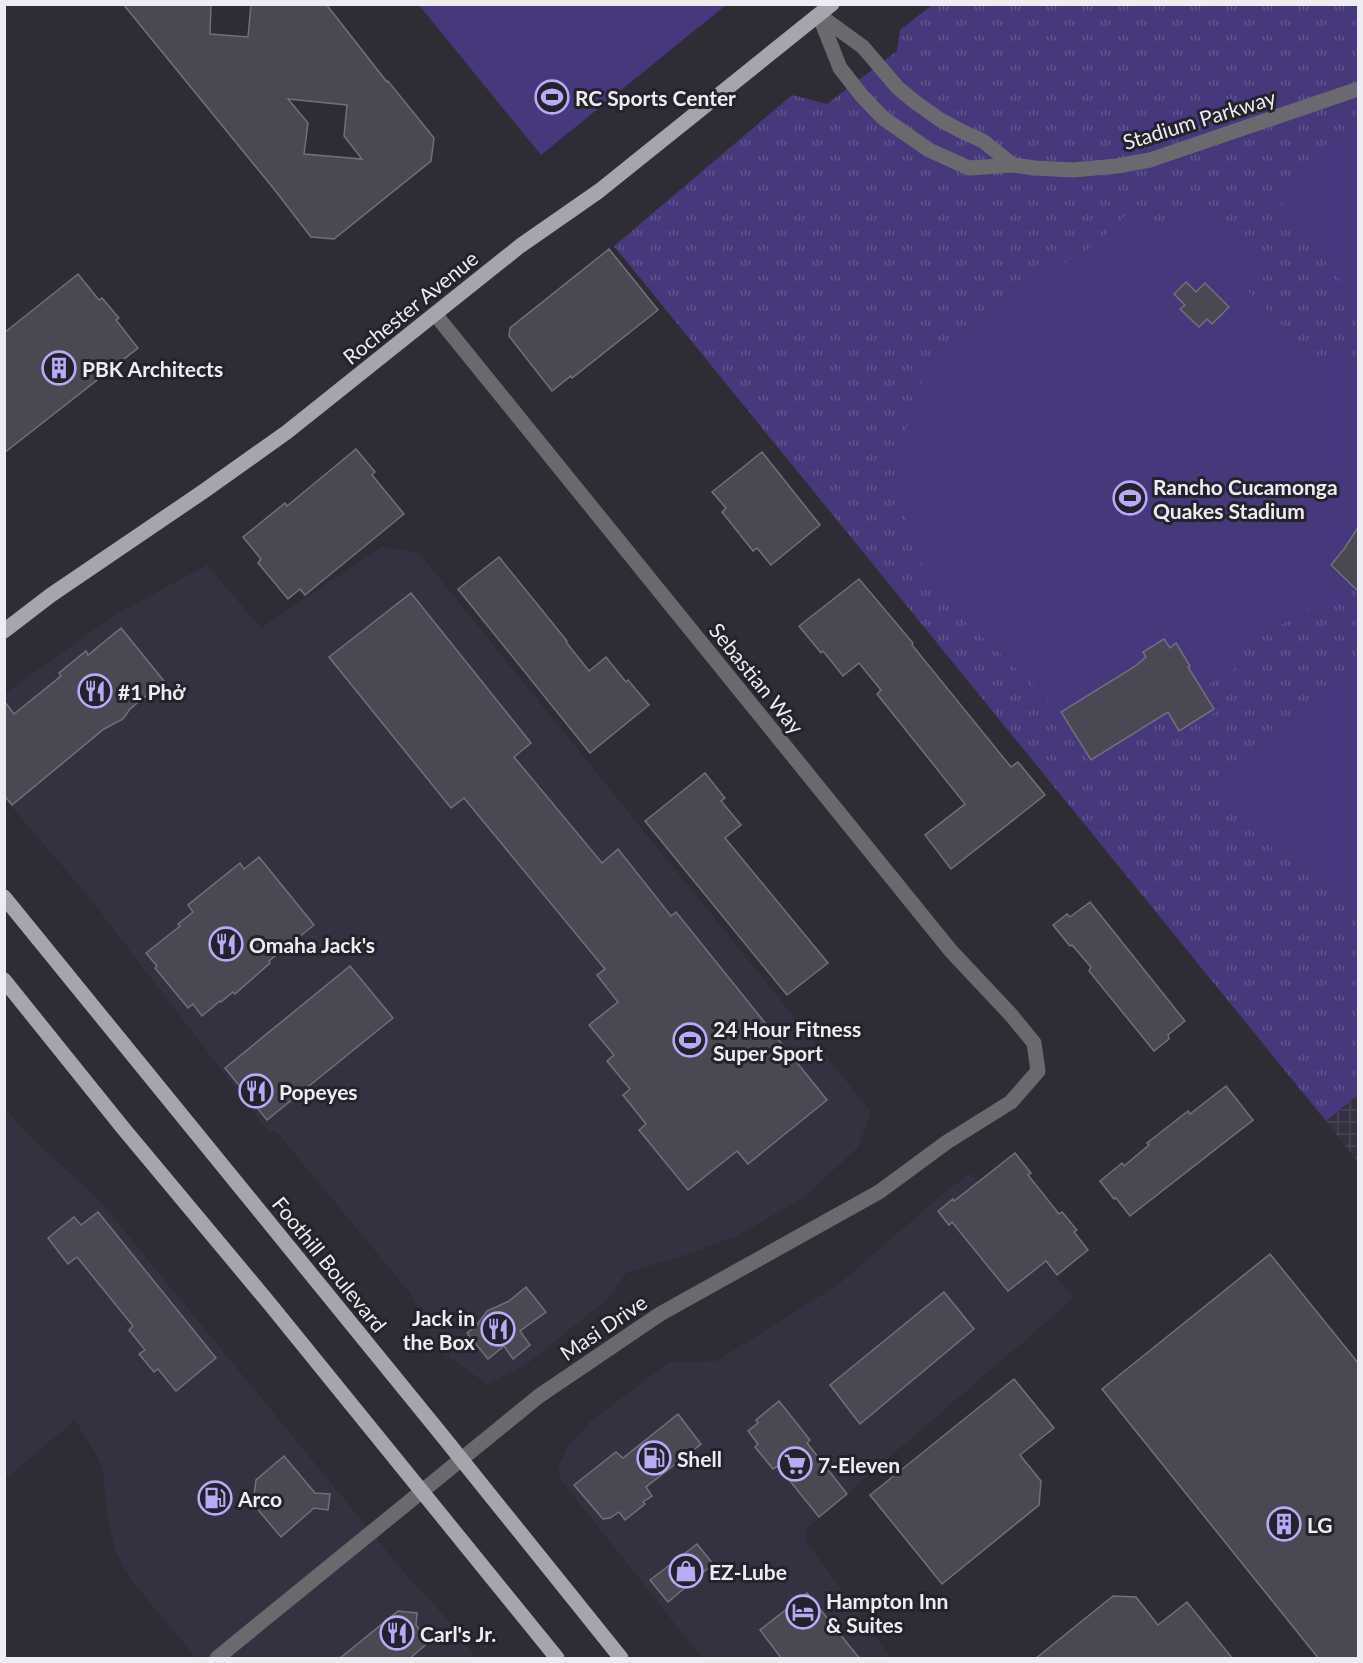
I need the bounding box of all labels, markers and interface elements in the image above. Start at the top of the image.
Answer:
sports icon: RC Sports Center [534,79,570,115]
street label: Stadium Parkway [1120,84,1279,154]
place label: RC Sports Center [575,85,736,110]
street label: Rochester Avenue [338,245,482,369]
building icon: PBK Architects [41,350,77,386]
place label: PBK Architects [82,356,223,381]
place label: Rancho Cucamonga Quakes Stadium [1153,474,1338,523]
sports icon: Rancho Cucamonga Quakes Stadium [1112,480,1148,516]
street label: Sebastian Way [705,617,809,739]
restaurant icon: #1 Phở [77,673,113,709]
place label: #1 Phở [118,679,186,704]
restaurant icon: Omaha Jack's [208,926,244,962]
place label: Omaha Jack's [249,932,375,957]
place label: 24 Hour Fitness Super Sport [713,1016,861,1065]
sports icon: 24 Hour Fitness Super Sport [672,1022,708,1058]
restaurant icon: Popeyes [238,1073,274,1109]
place label: Popeyes [279,1079,358,1104]
street label: Foothill Boulevard [268,1191,392,1337]
street label: Masi Drive [555,1289,651,1365]
place label: Jack in the Box [403,1305,475,1354]
restaurant icon: Jack in the Box [480,1311,516,1347]
fuel station icon: Shell [636,1440,672,1476]
place label: Shell [677,1446,722,1471]
supermarket icon: 7-Eleven [777,1446,813,1482]
place label: 7-Eleven [818,1452,900,1477]
fuel station icon: Arco [197,1480,233,1516]
place label: Arco [237,1486,282,1511]
building icon: LG [1266,1506,1302,1542]
place label: LG [1307,1512,1333,1537]
shop icon: EZ-Lube [668,1553,704,1589]
place label: EZ-Lube [709,1559,787,1584]
place label: Hampton Inn & Suites [826,1588,948,1637]
hotel icon: Hampton Inn & Suites [785,1594,821,1630]
restaurant icon: Carl's Jr. [379,1615,415,1651]
place label: Carl's Jr. [420,1621,496,1646]

